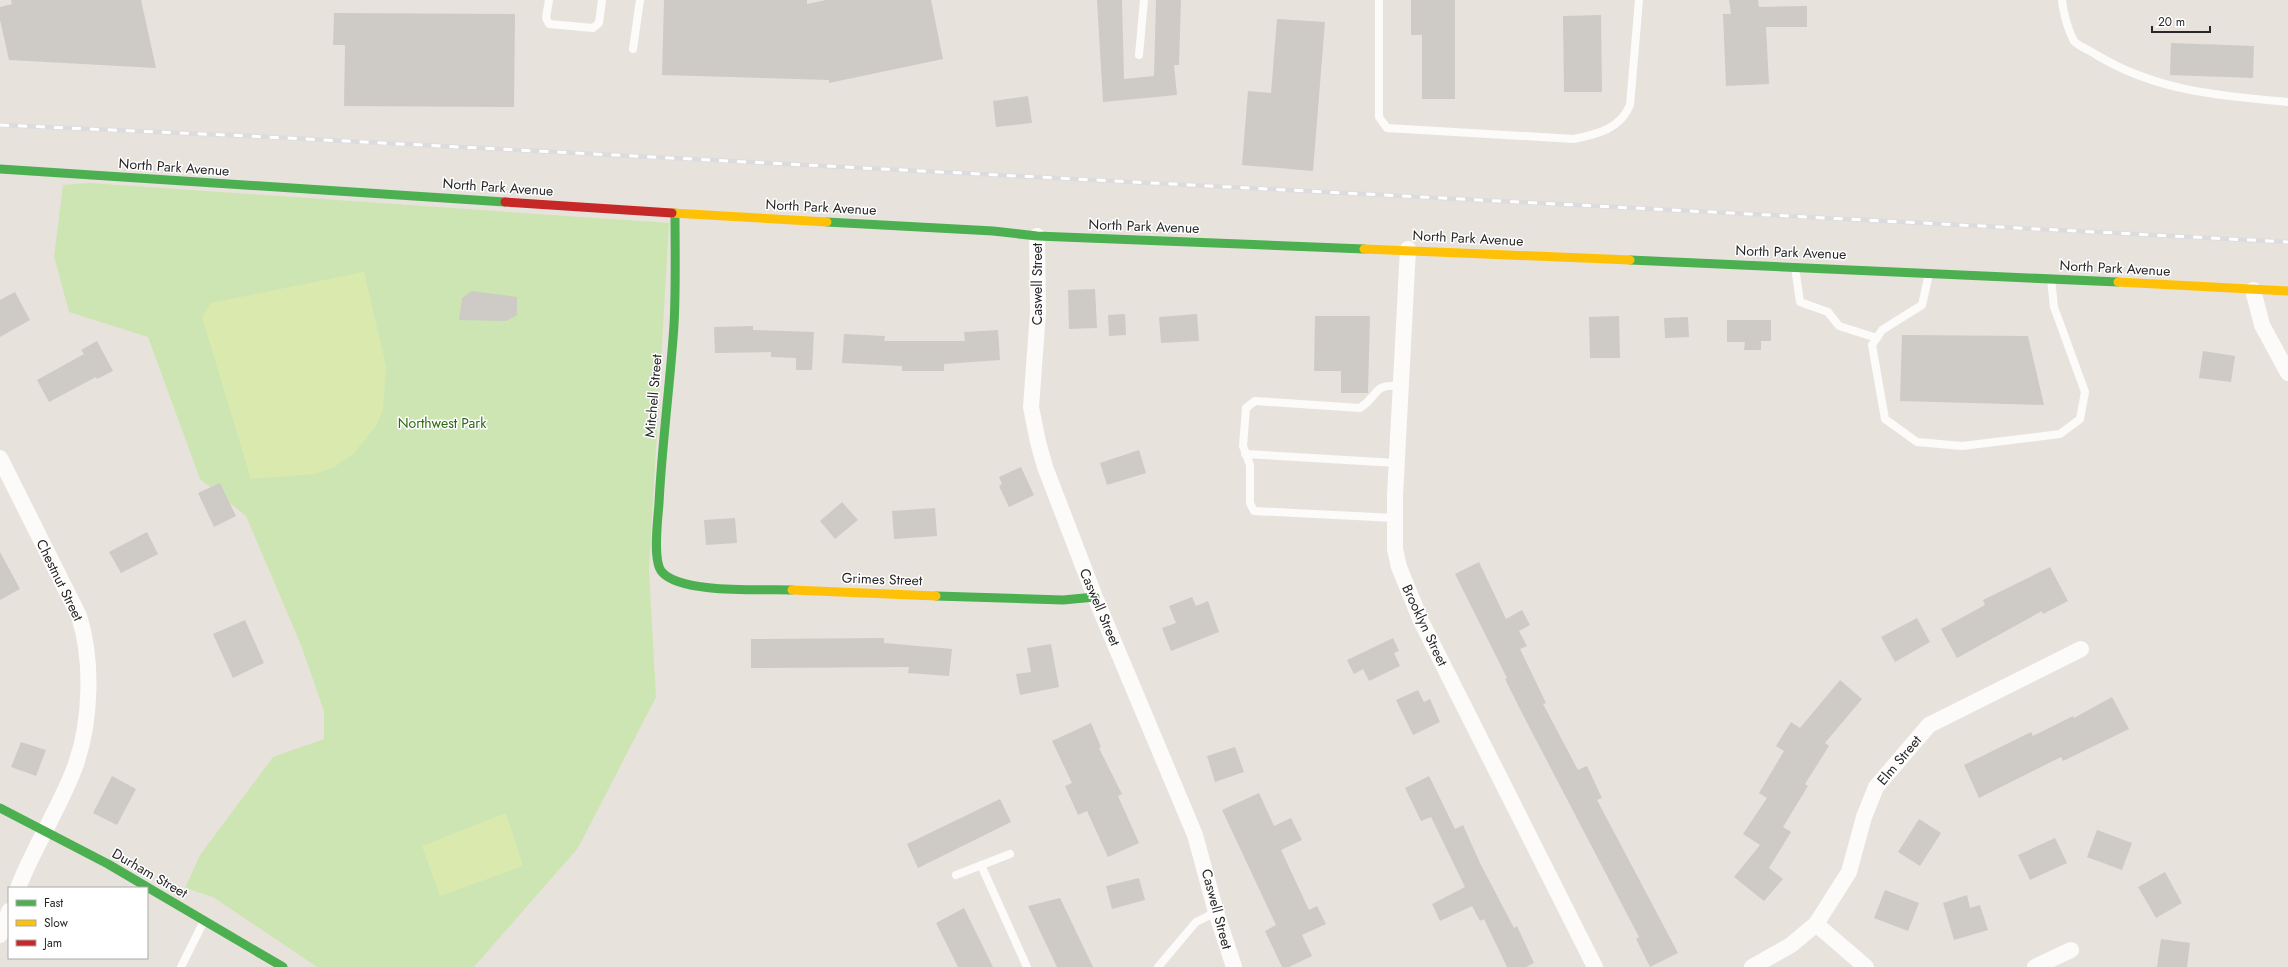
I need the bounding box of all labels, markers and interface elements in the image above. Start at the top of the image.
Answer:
scale bar [2152,8,2210,34]
text: 20 m [2158,13,2185,31]
street label: North Park Avenue [118,153,230,181]
street label: North Park Avenue [442,173,554,201]
street label: North Park Avenue [765,194,877,220]
street label: North Park Avenue [1088,214,1200,238]
street label: North Park Avenue [1412,225,1524,251]
street label: North Park Avenue [1735,240,1847,264]
street label: Caswell Street [1027,242,1047,325]
street label: North Park Avenue [2059,255,2171,281]
street label: Mitchell Street [639,353,667,439]
park label: Northwest Park [398,413,487,433]
street label: Chestnut Street [32,536,89,625]
street label: Caswell Street [1075,565,1126,649]
street label: Grimes Street [841,568,923,590]
street label: Brooklyn Street [1397,581,1453,670]
street label: Elm Street [1872,730,1926,789]
street label: Durham Street [109,843,192,903]
street label: Caswell Street [1197,867,1237,952]
legend [8,887,148,959]
text: Fast [44,894,63,912]
text: Slow [44,914,69,932]
text: Jam [42,934,62,952]

